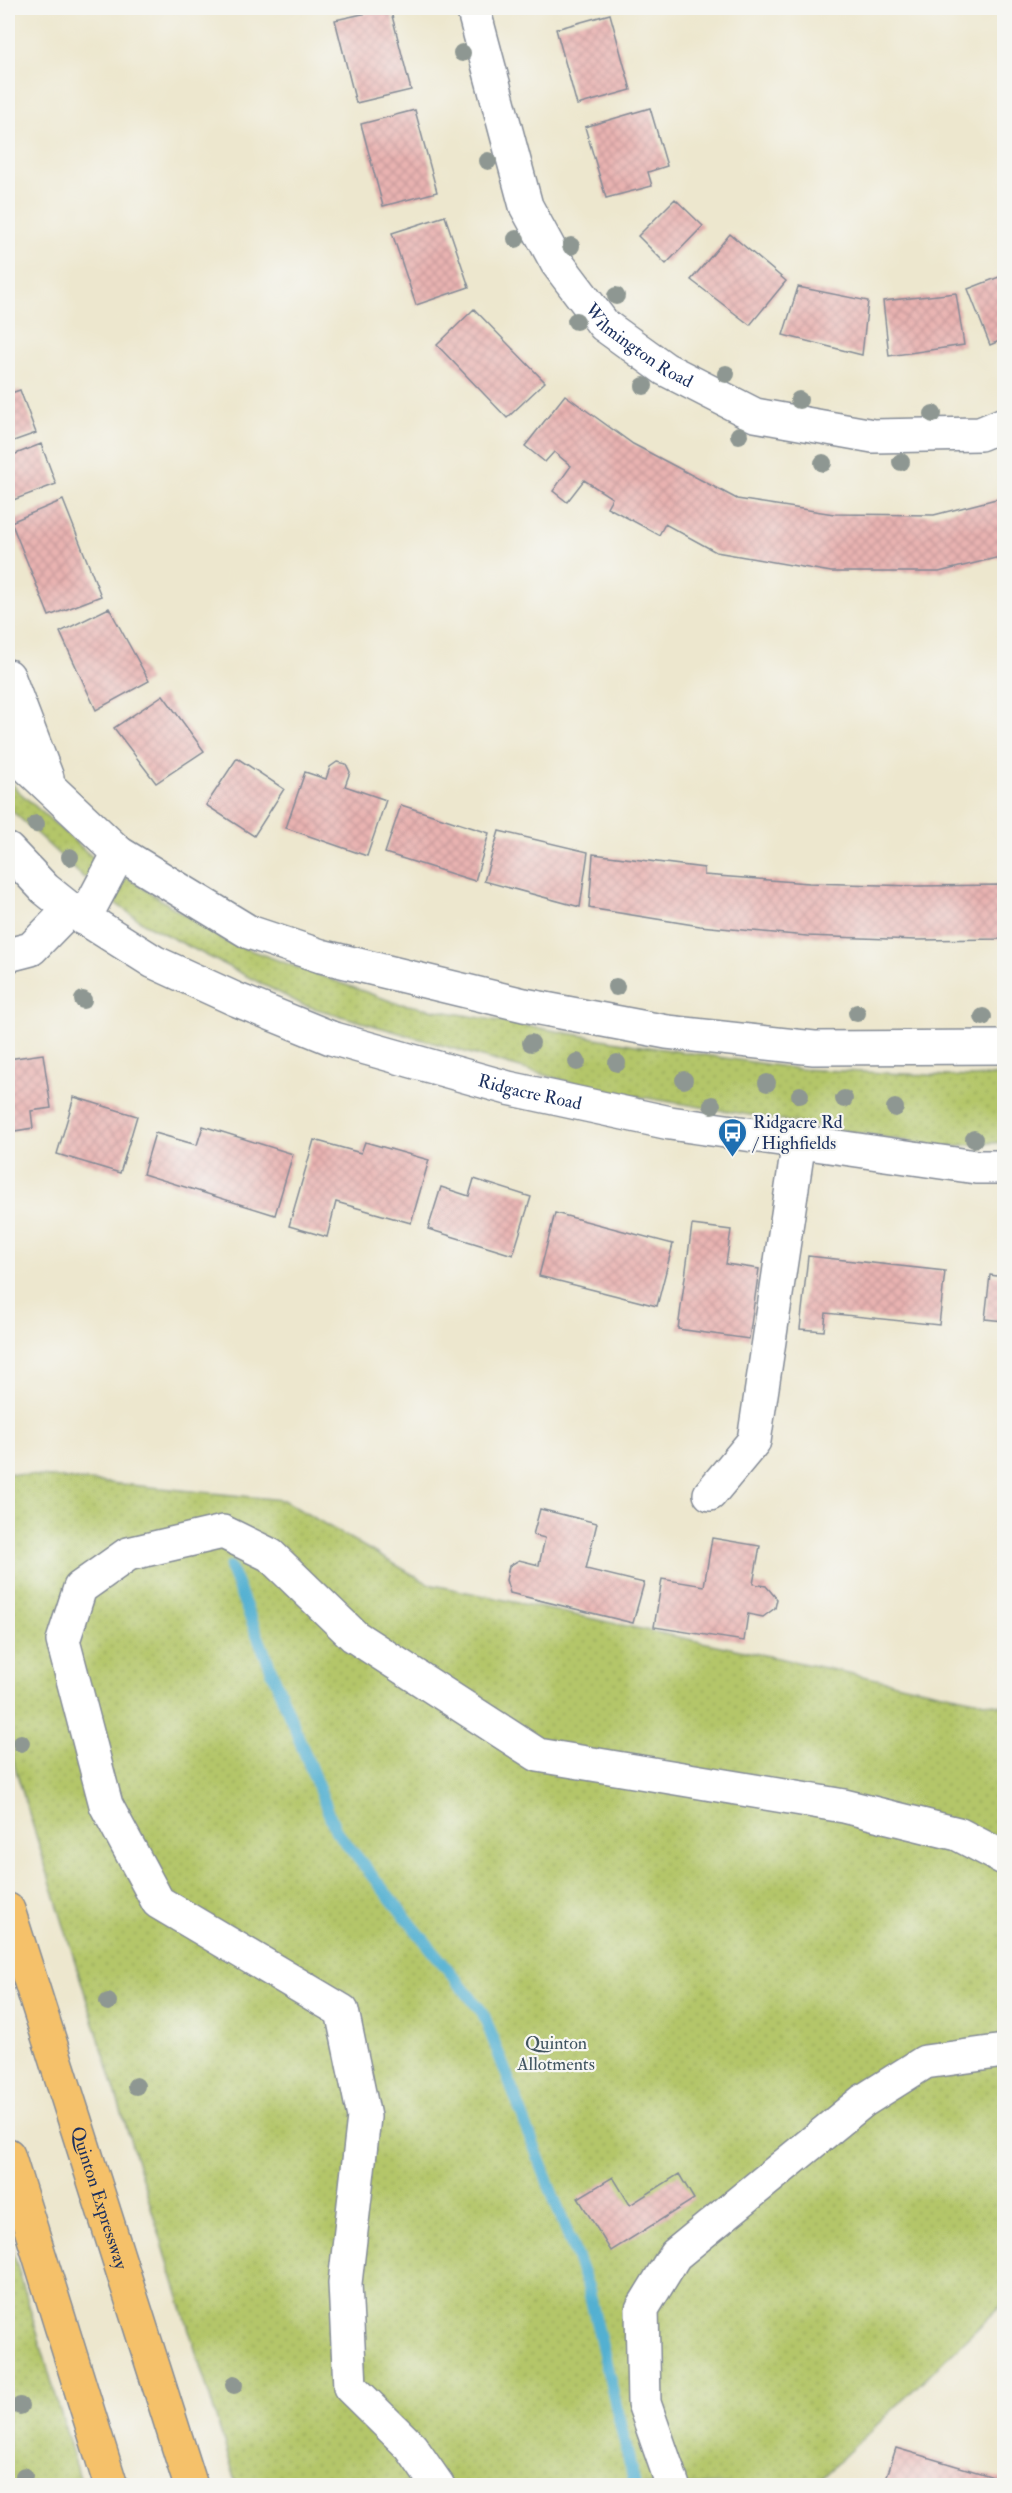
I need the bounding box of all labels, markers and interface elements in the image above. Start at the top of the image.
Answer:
street label: Wilmington Road [579,298,697,393]
street label: Ridgacre Road [475,1069,584,1116]
place label: Ridgacre Rd / Highfields [751,1111,843,1155]
bus stop icon: Ridgacre Rd / Highfields [716,1116,748,1158]
park label: Quinton Allotments [516,2032,595,2076]
street label: Quinton Expressway [65,2124,133,2273]

